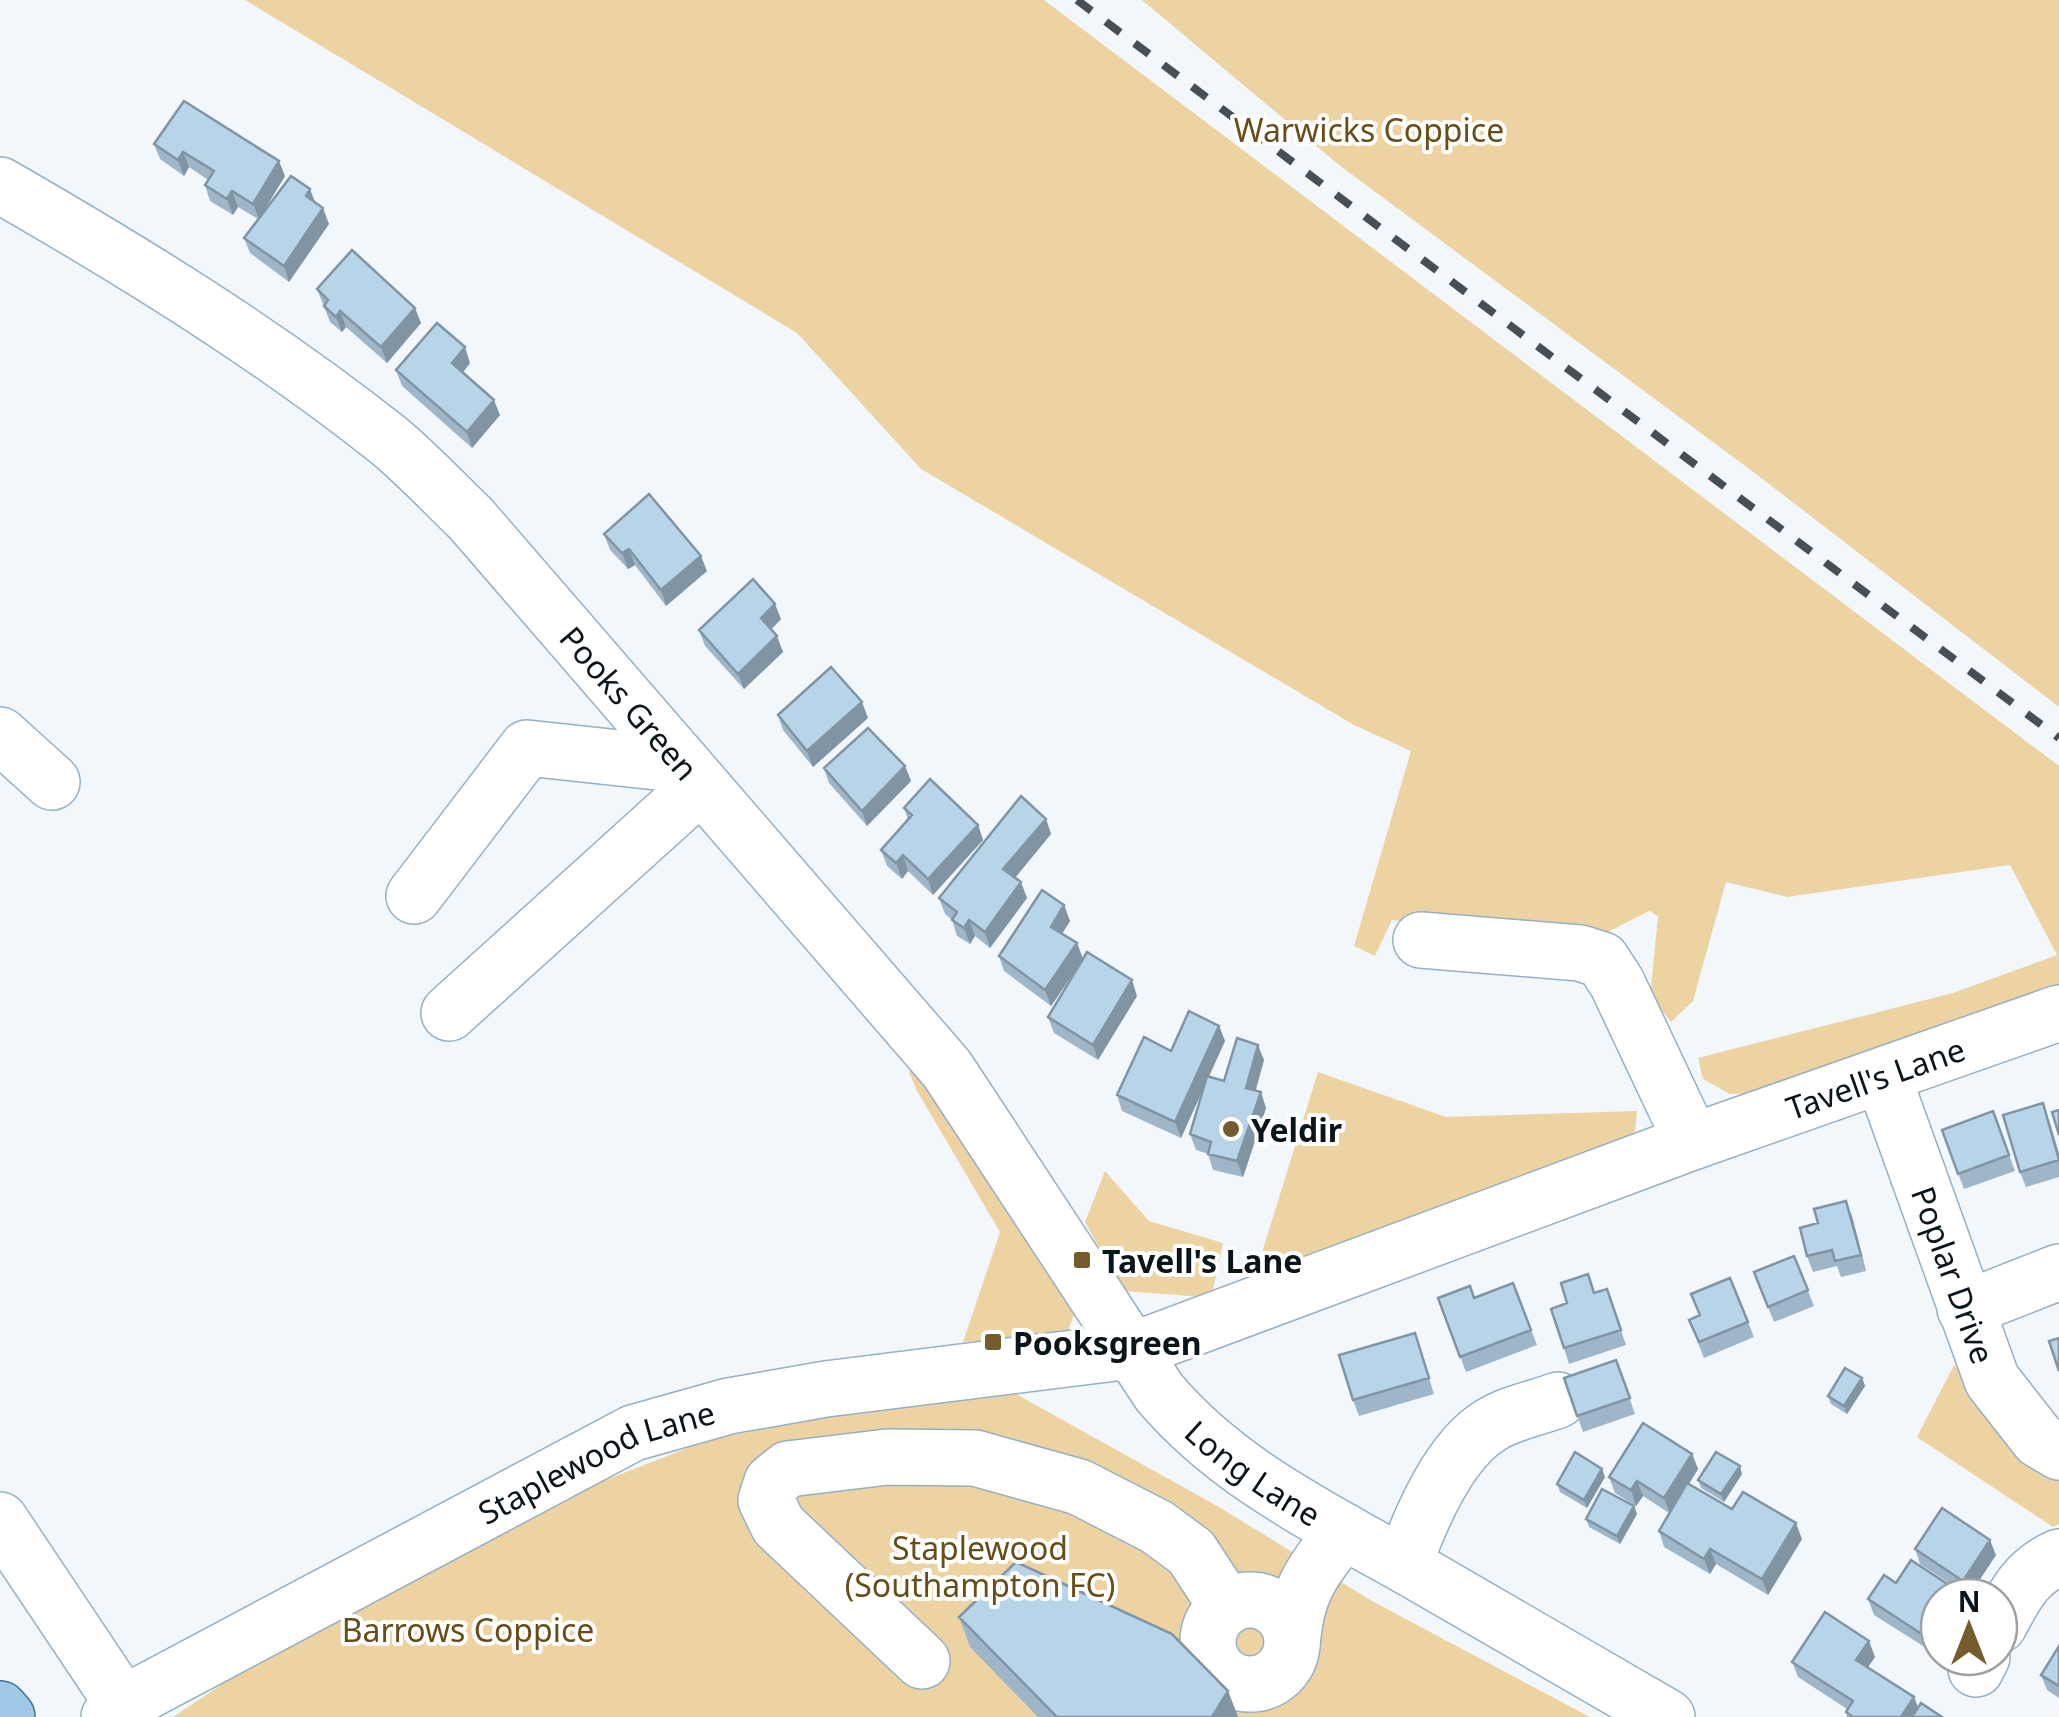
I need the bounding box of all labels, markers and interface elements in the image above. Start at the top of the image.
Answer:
park label: Warwicks Coppice [1234,108,1504,151]
street label: Pooks Green [551,616,708,789]
street label: Tavell's Lane [1780,1026,1970,1129]
place label: Yeldir [1251,1108,1342,1151]
marker: Yeldir [1220,1118,1242,1140]
street label: Poplar Drive [1902,1180,2006,1369]
place label: Tavell's Lane [1102,1239,1302,1282]
marker: Tavell's Lane [1071,1249,1093,1271]
place label: Pooksgreen [1013,1321,1202,1364]
marker: Pooksgreen [982,1331,1004,1353]
street label: Staplewood Lane [470,1390,720,1533]
street label: Long Lane [1177,1410,1329,1535]
park label: Staplewood (Southampton FC) [845,1526,1115,1606]
north arrow [1919,1577,2019,1677]
text: N [1958,1582,1980,1620]
park label: Barrows Coppice [342,1608,594,1651]

